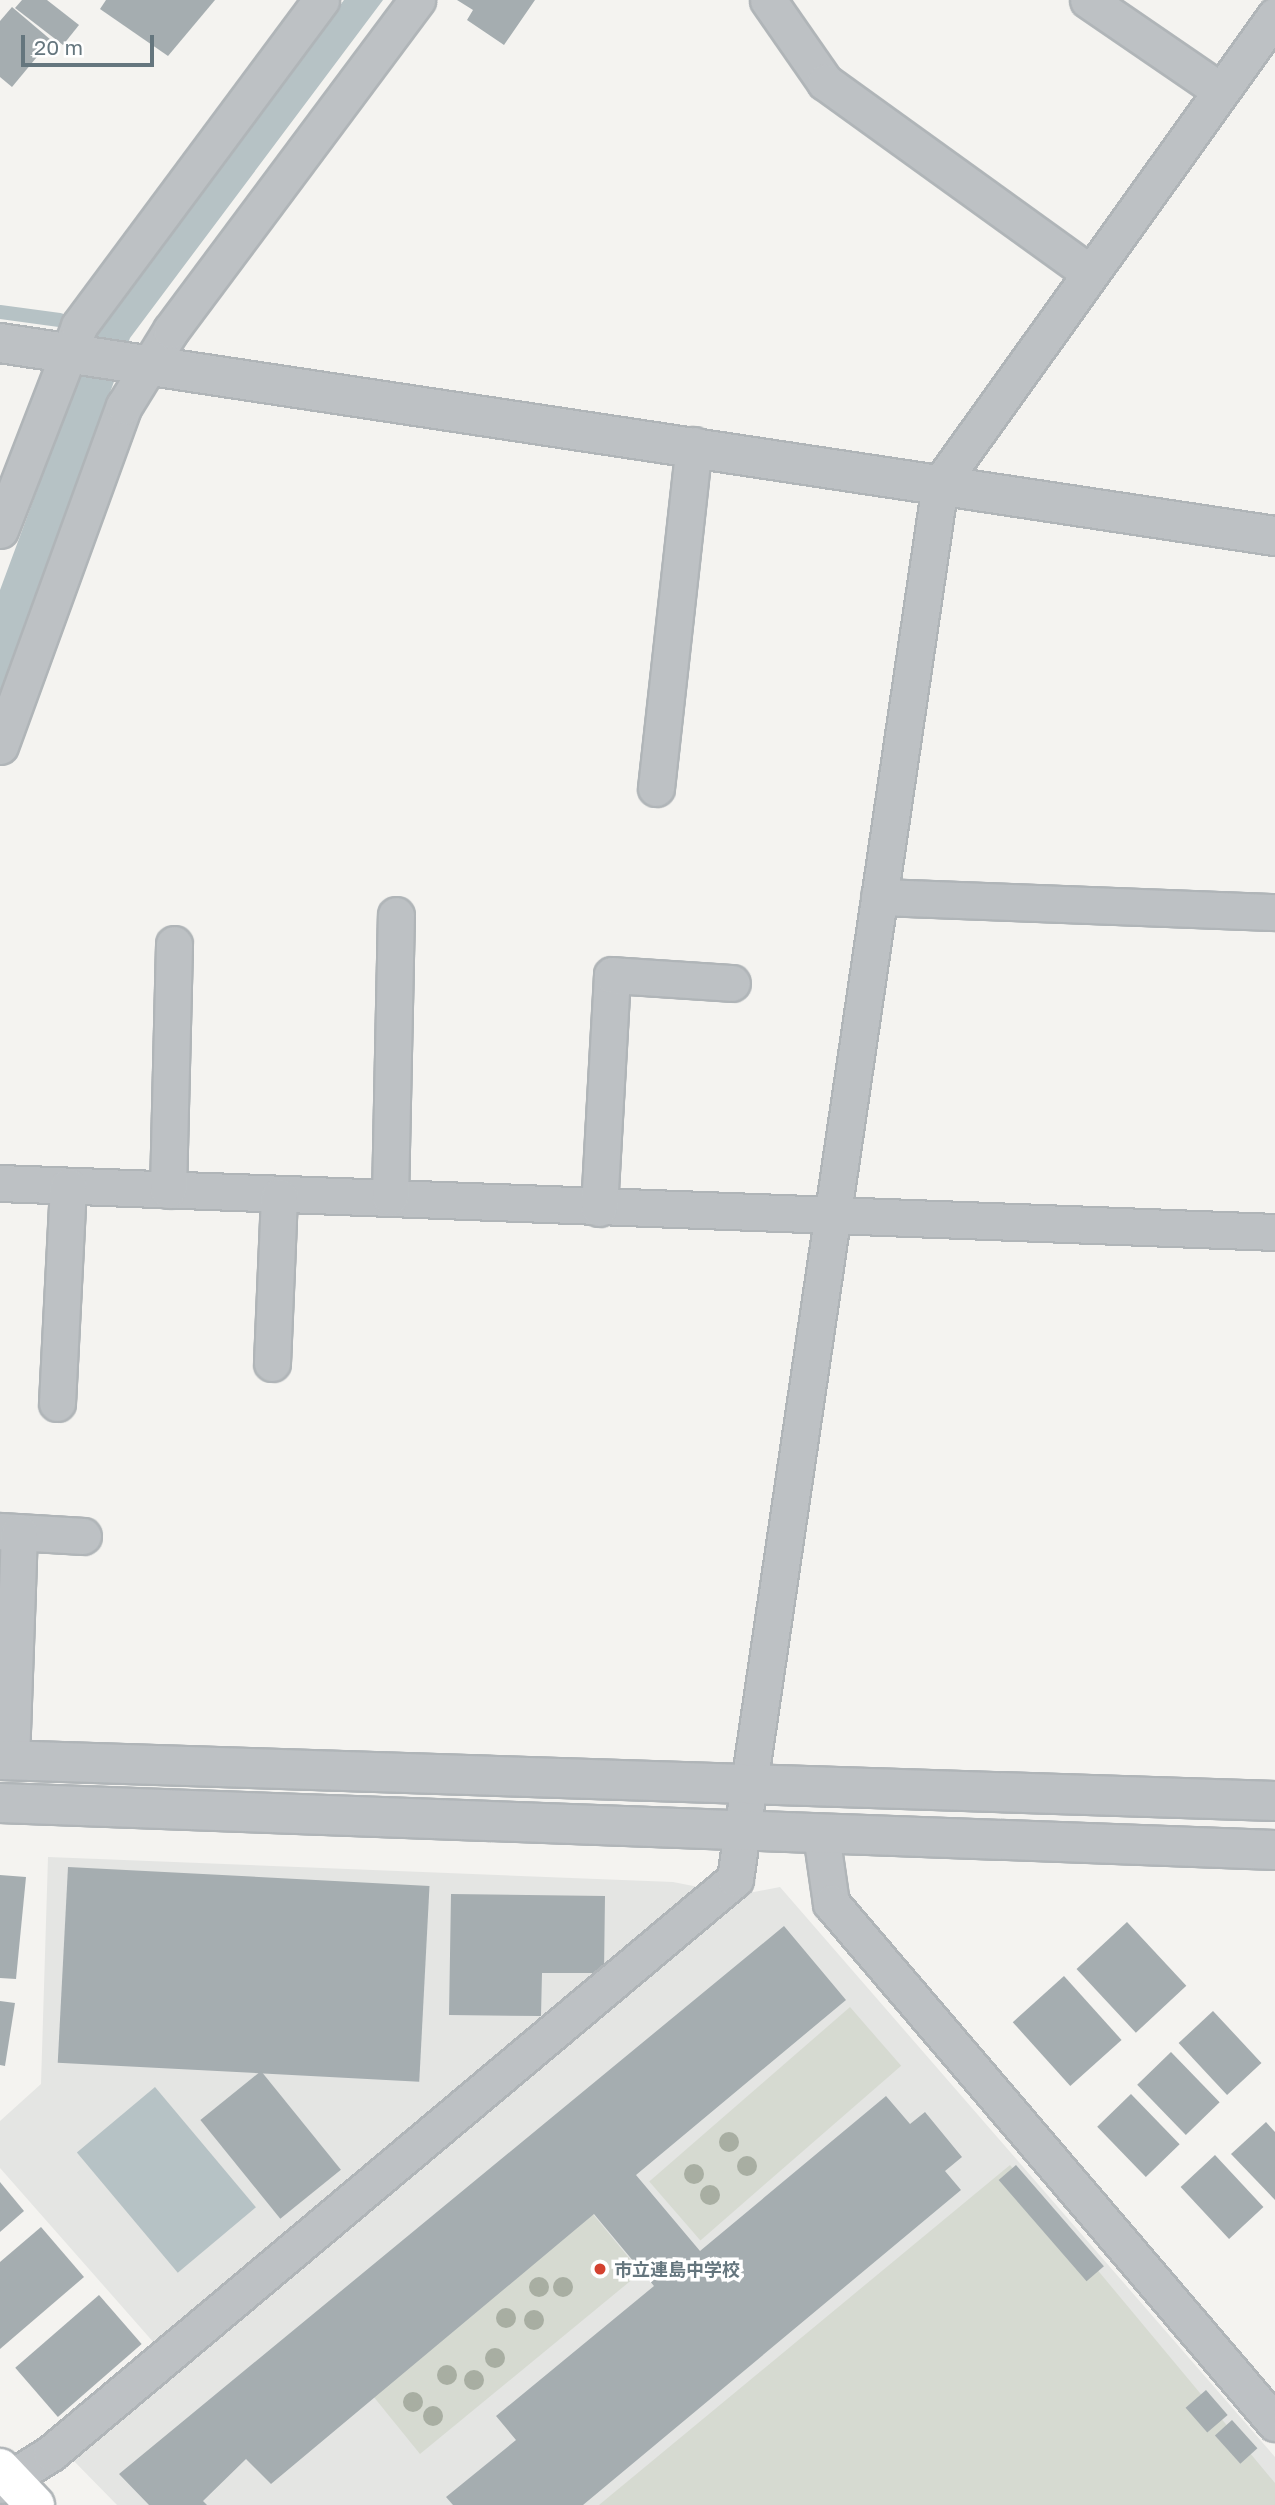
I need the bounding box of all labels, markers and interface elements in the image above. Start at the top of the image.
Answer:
scale bar [24,21,158,65]
text: 20 m [34,34,83,60]
place label: 市立連島中学校 [614,2258,740,2280]
marker: 市立連島中学校 [592,2261,608,2277]

